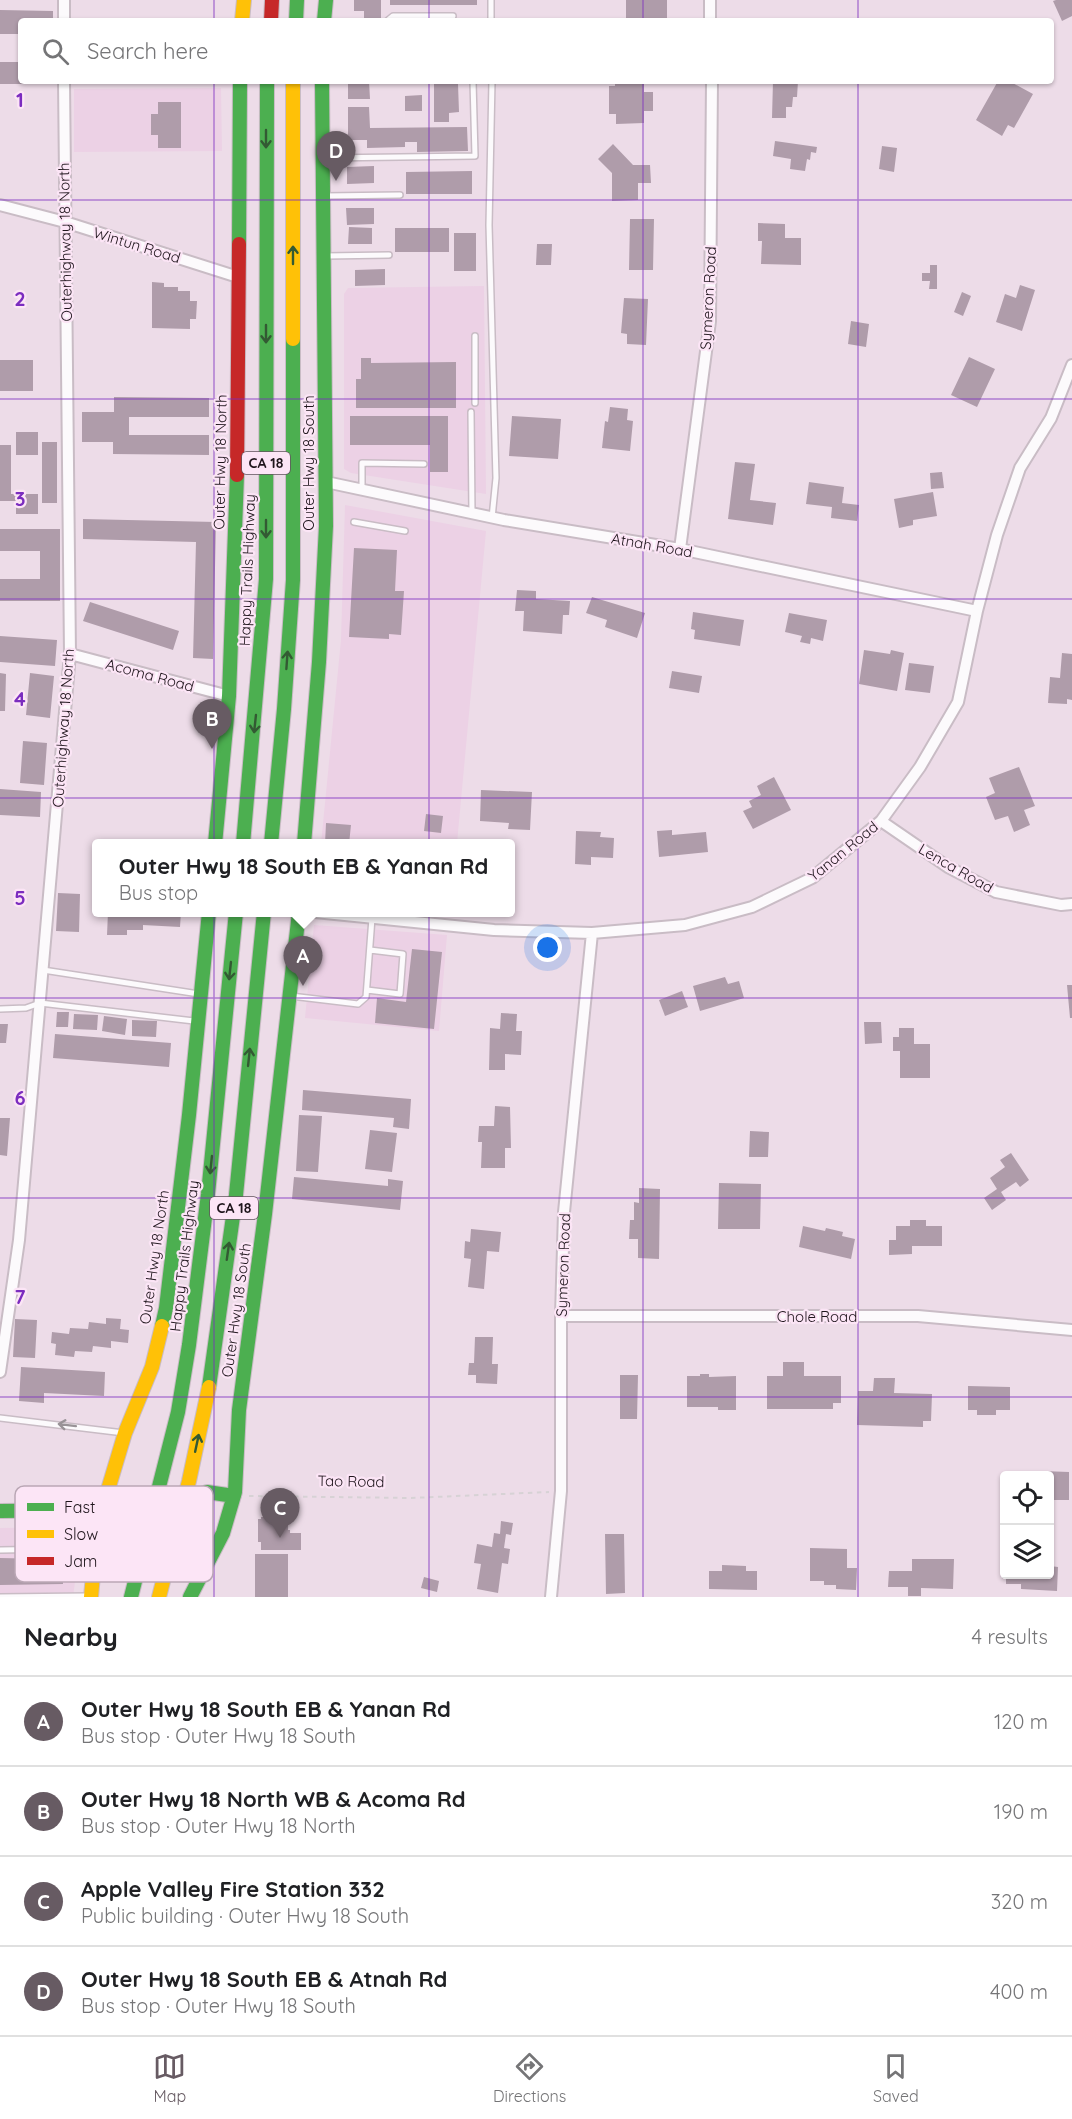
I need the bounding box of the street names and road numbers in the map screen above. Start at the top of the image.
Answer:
street label: Outerhighway 18 North [54,162,76,322]
street label: Wintun Road [91,223,183,267]
street label: Symeron Road [696,246,720,350]
street label: Outer Hwy 18 North [209,394,231,530]
street label: Outer Hwy 18 South [299,395,318,531]
road number: CA 18 [242,452,290,474]
street label: Happy Trails Highway [235,494,259,646]
street label: Atnah Road [610,528,694,562]
street label: Outerhighway 18 North [48,648,78,808]
street label: Acoma Road [104,654,196,696]
street label: Yanan Road [804,817,882,885]
street label: Lenca Road [915,839,997,897]
street label: Happy Trails Highway [165,1179,203,1333]
street label: Outer Hwy 18 North [135,1189,173,1325]
road number: CA 18 [210,1197,258,1219]
street label: Symeron Road [552,1213,574,1317]
street label: Outer Hwy 18 South [217,1242,255,1378]
street label: Chole Road [777,1307,857,1326]
street label: Tao Road [317,1471,385,1491]

